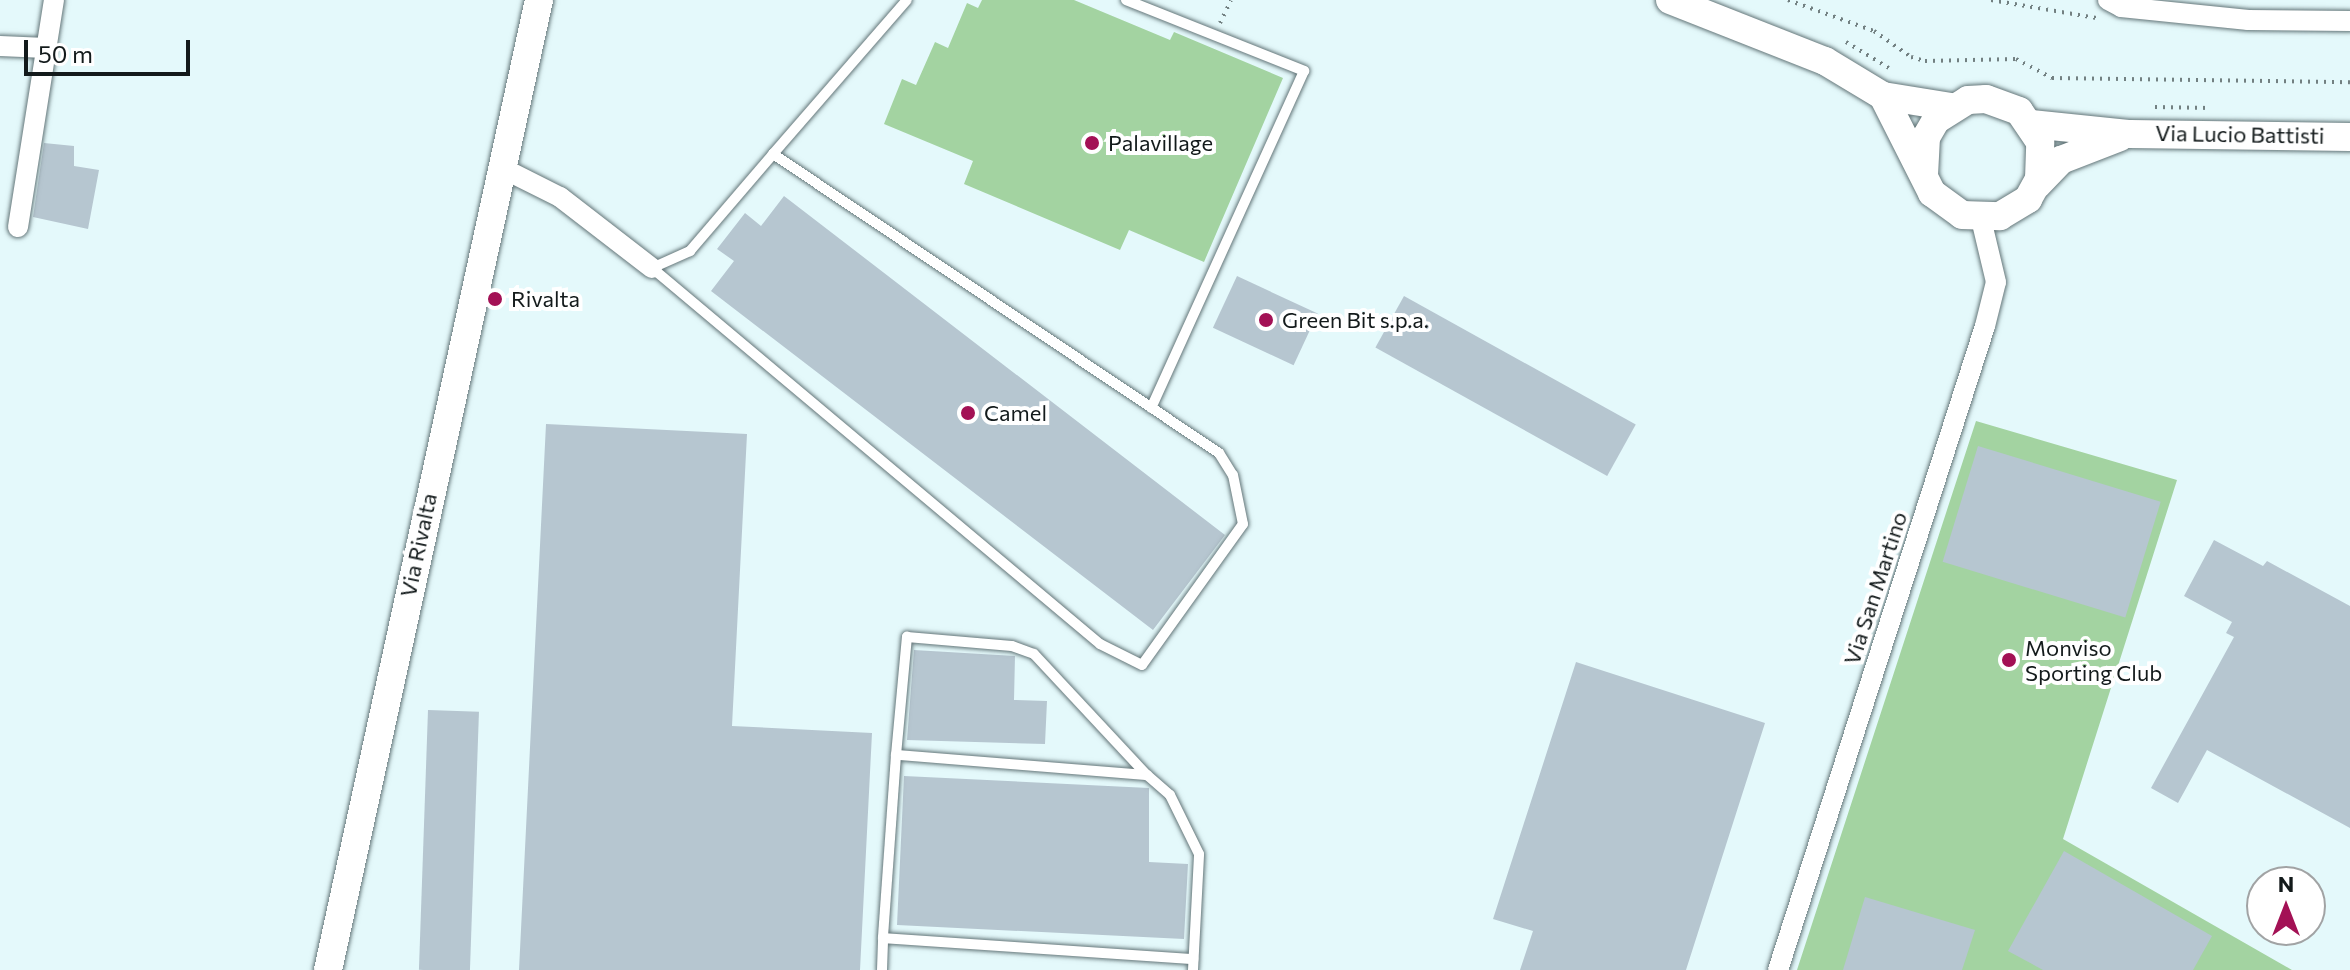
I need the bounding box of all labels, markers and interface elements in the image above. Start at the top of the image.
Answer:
scale bar [28,24,194,74]
text: 50 m [38,39,93,68]
street label: Via Lucio Battisti [2155,119,2325,149]
place label: Palavillage [1108,130,1213,156]
marker: Palavillage [1083,134,1101,152]
place label: Rivalta [511,286,580,312]
marker: Rivalta [486,290,504,308]
place label: Green Bit s.p.a. [1282,307,1429,333]
marker: Green Bit s.p.a. [1257,311,1275,329]
place label: Camel [984,400,1047,426]
marker: Camel [959,404,977,422]
street label: Via Rivalta [394,491,442,599]
street label: Via San Martino [1838,508,1912,668]
place label: Monviso Sporting Club [2025,634,2162,686]
marker: Monviso Sporting Club [2000,651,2018,669]
north arrow [2246,866,2326,946]
text: N [2278,870,2294,897]

